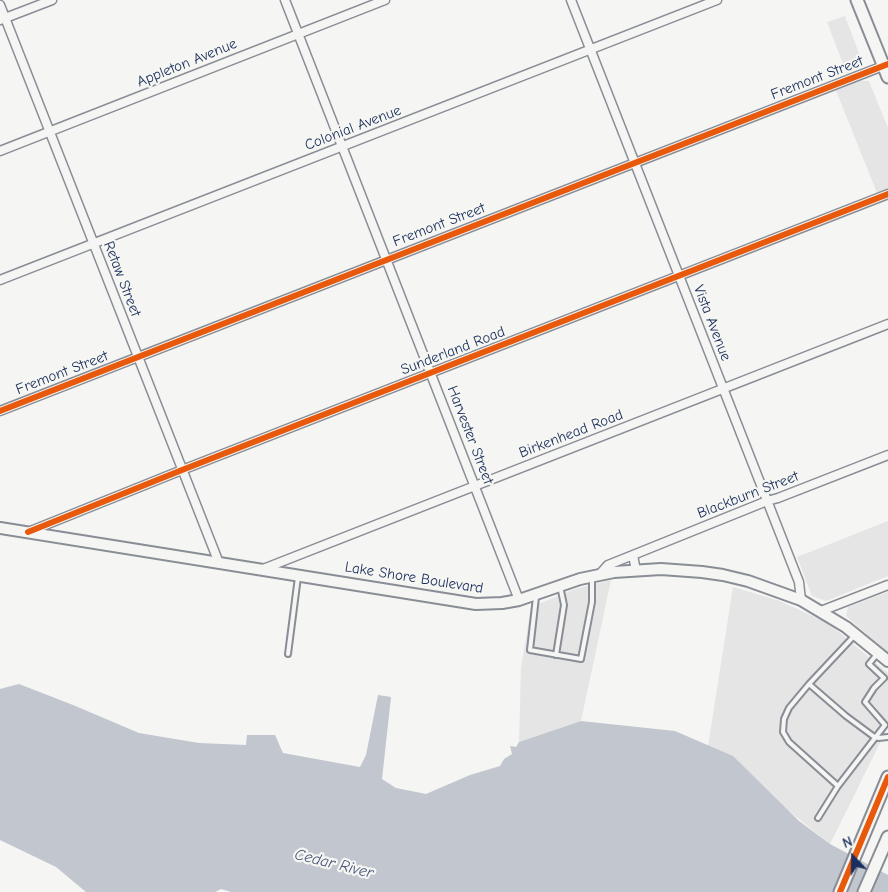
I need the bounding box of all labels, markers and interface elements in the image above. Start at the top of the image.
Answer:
street label: Appleton Avenue [134,35,240,91]
street label: Fremont Street [768,52,866,104]
street label: Colonial Avenue [302,101,404,155]
street label: Fremont Street [390,199,488,251]
street label: Retaw Street [99,239,145,319]
street label: Vista Avenue [689,282,735,364]
street label: Sunderland Road [398,323,508,379]
street label: Fremont Street [13,347,111,399]
street label: Harvester Street [443,383,497,487]
street label: Birkenhead Road [516,406,626,462]
street label: Blackburn Street [695,467,801,523]
street label: Lake Shore Boulevard [344,558,484,598]
north arrow [828,832,878,882]
text: N [840,833,855,852]
water label: Cedar River [293,845,375,883]

